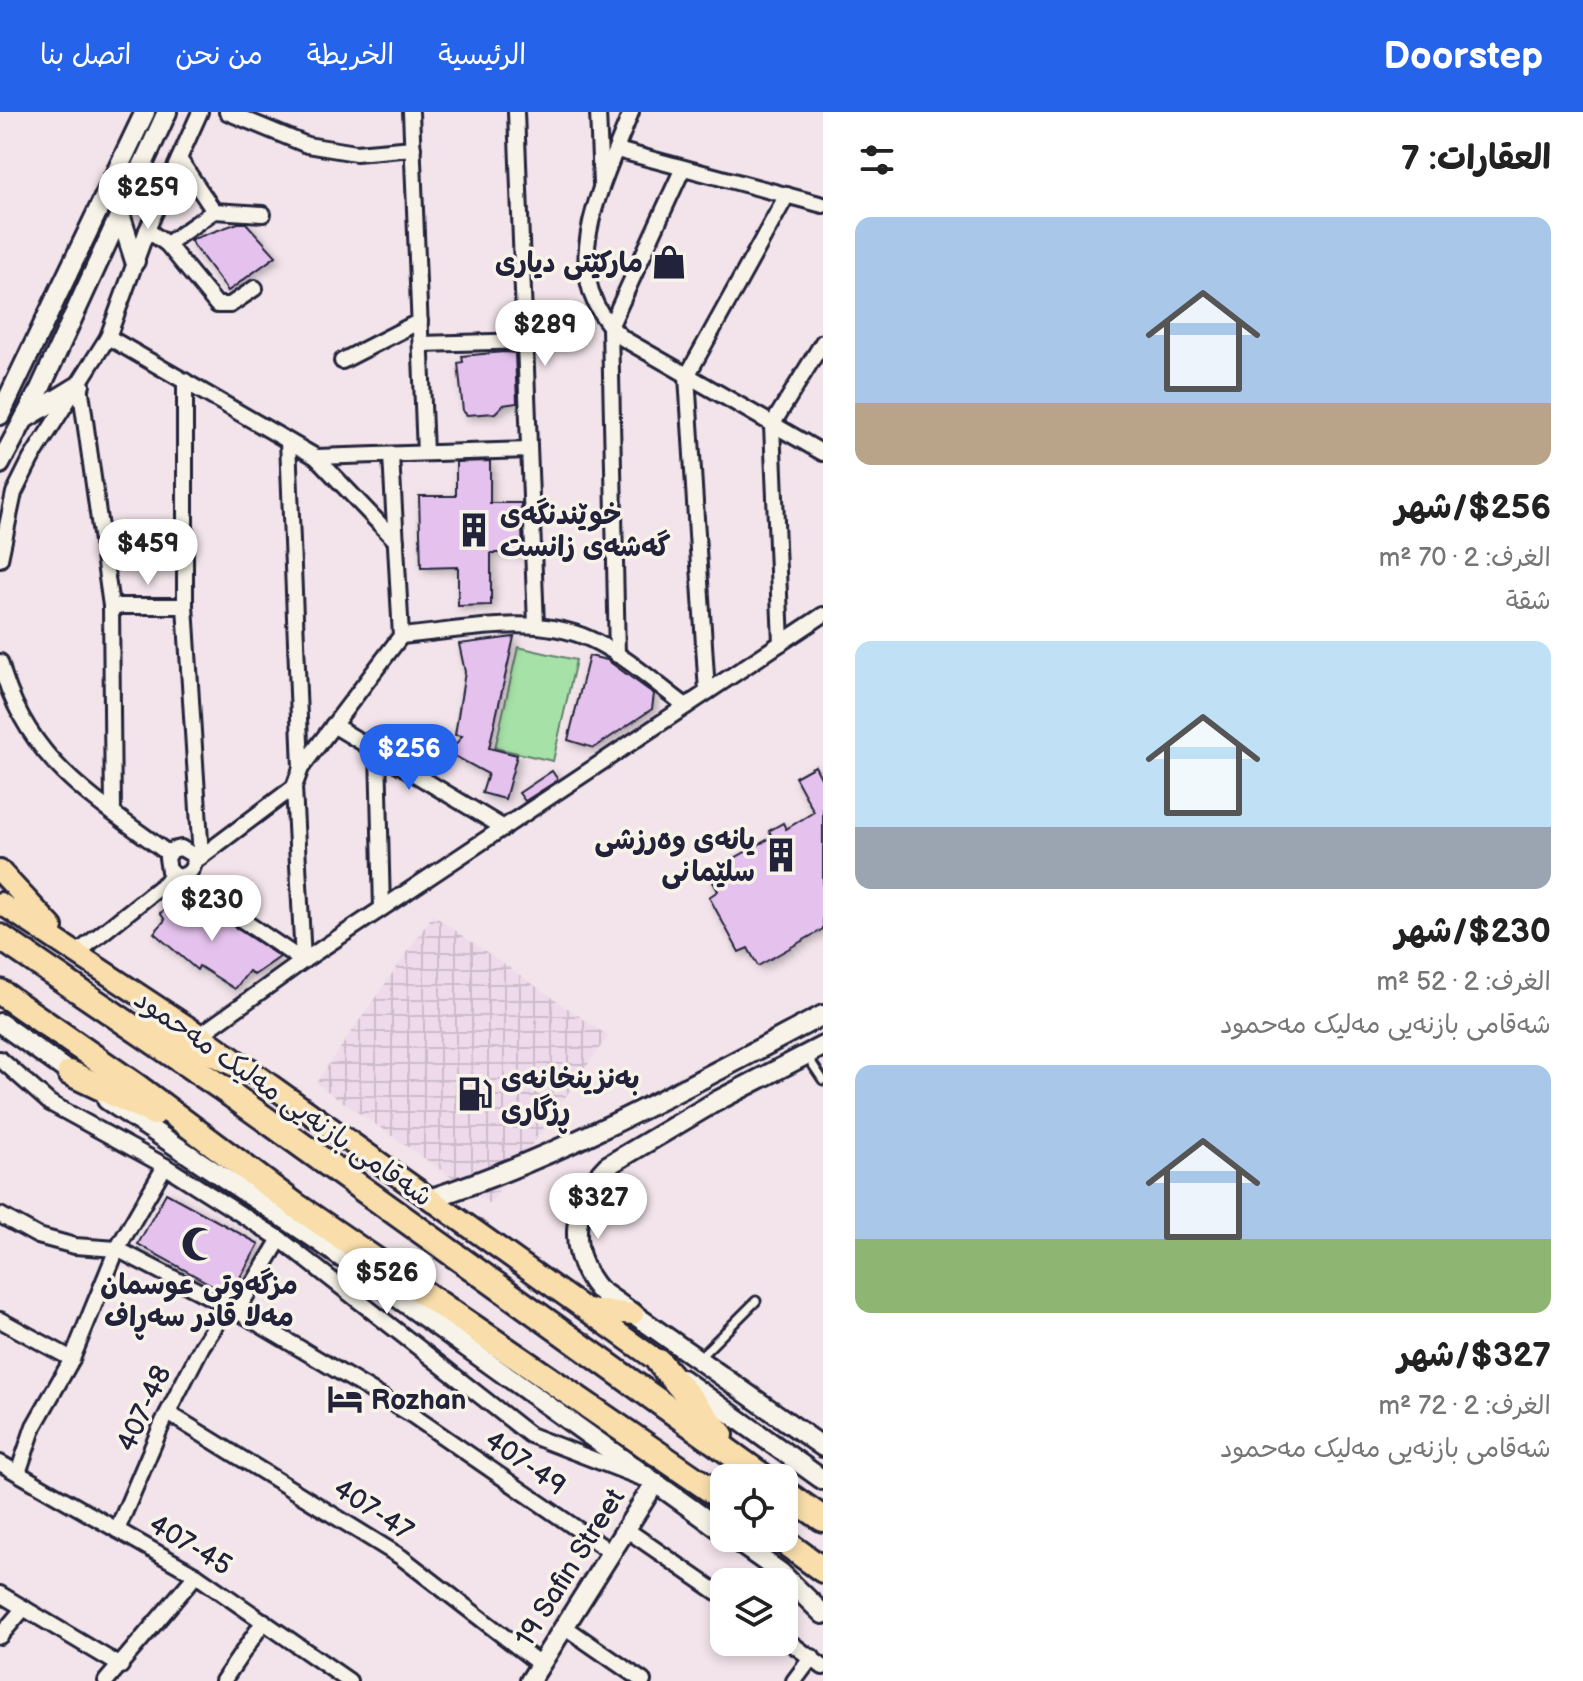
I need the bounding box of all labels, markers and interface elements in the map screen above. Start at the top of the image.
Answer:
text: Doorstep [1384,34,1543,79]
text: اتصل بنا [40,39,131,72]
text: من نحن [175,39,263,72]
text: الخريطة [307,39,394,72]
text: الرئيسية [438,39,526,72]
icon: filters [855,138,899,182]
text: العقارات: 7 [1401,138,1551,179]
pin: $259 [101,163,195,231]
text: $259 [117,173,179,204]
shop icon: مارکێتی دیاری [650,243,688,281]
place label: مارکێتی دیاری [495,247,643,281]
icon: home [1131,269,1275,413]
pin: $289 [498,300,592,368]
text: $289 [513,310,577,341]
text: $256/شهر [1395,487,1551,528]
place label: خوێندنگەی گەشەی زانست [500,497,671,564]
building icon: خوێندنگەی گەشەی زانست [455,511,493,549]
pin: $459 [101,519,195,587]
text: $459 [117,529,179,560]
text: الغرف: 2 · 70 m² [1379,543,1551,574]
text: شقة [1506,586,1551,617]
icon: home [1131,693,1275,837]
pin: $256 [362,724,456,792]
text: $256 [377,734,441,765]
place label: یانەی وەرزشی سلێمانی [595,824,755,890]
building icon: یانەی وەرزشی سلێمانی [762,836,800,874]
pin: $230 [165,875,259,943]
text: $230 [180,885,244,916]
text: $230/شهر [1395,911,1551,952]
text: الغرف: 2 · 52 m² [1376,967,1551,998]
street label: شەقامی بازنەیی مەلیک مەحمود [128,982,439,1214]
text: شەقامی بازنەیی مەلیک مەحمود [1220,1010,1551,1041]
place label: بەنزینخانەی ڕزگاری [501,1063,640,1134]
fuel station icon: بەنزینخانەی ڕزگاری [456,1075,494,1113]
icon: home [1131,1117,1275,1261]
pin: $327 [551,1173,645,1241]
text: $327 [567,1183,629,1214]
mosque icon: مزگەوتی عوسمان مەلا قادر سەڕاف [180,1225,218,1263]
pin: $526 [340,1248,434,1316]
text: $526 [355,1258,419,1289]
place label: مزگەوتی عوسمان مەلا قادر سەڕاف [100,1267,298,1340]
text: $327/شهر [1398,1335,1551,1376]
street label: 407-48 [110,1360,179,1457]
hotel icon: Rozhan [326,1380,364,1418]
place label: Rozhan [371,1384,466,1417]
text: الغرف: 2 · 72 m² [1379,1391,1551,1422]
street label: 407-49 [478,1424,572,1503]
text: شەقامی بازنەیی مەلیک مەحمود [1220,1434,1551,1465]
map controls [710,1464,798,1656]
button: locate [710,1464,798,1552]
street label: 407-47 [327,1472,419,1548]
street label: 19 Safin Street [509,1482,632,1653]
street label: 407-45 [143,1508,238,1583]
button: layers [710,1568,798,1656]

